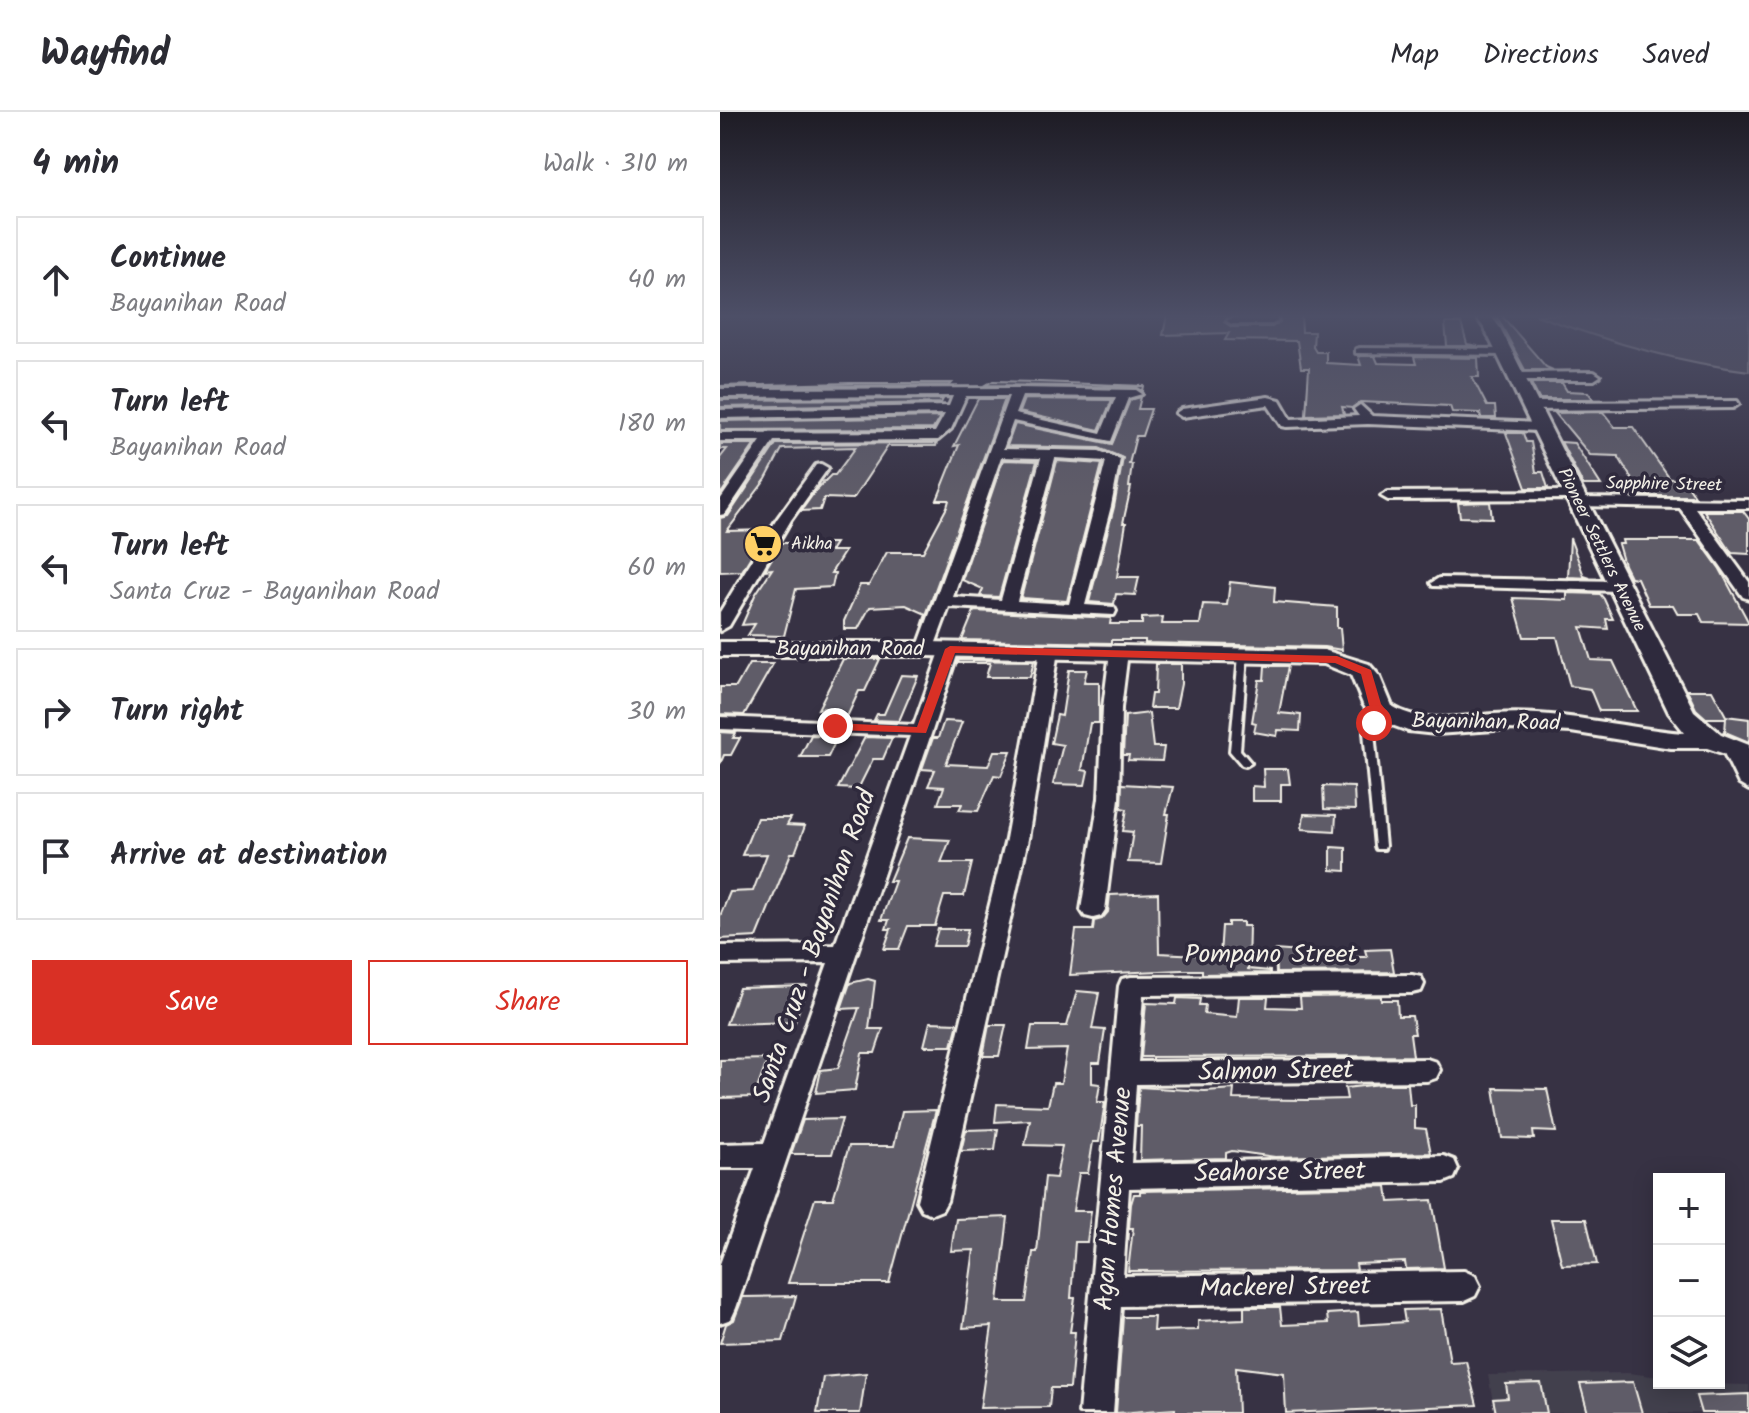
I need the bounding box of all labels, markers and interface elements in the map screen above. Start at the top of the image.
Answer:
text: Wayfind [40,25,170,85]
text: Map [1390,33,1439,78]
text: Directions [1483,33,1599,78]
text: Saved [1643,33,1709,78]
text: 4 min [32,137,119,191]
text: Walk · 310 m [543,143,688,185]
text: Continue [110,235,226,283]
icon: ahead [34,258,78,302]
text: 40 m [628,259,686,301]
text: Bayanihan Road [110,283,286,325]
text: Turn left [110,379,229,427]
icon: left [34,402,78,446]
text: 180 m [618,403,686,445]
text: Bayanihan Road [110,427,286,469]
street label: Pioneer Settlers Avenue [1549,463,1653,637]
street label: Sapphire Street [1606,469,1723,501]
text: Turn left [110,523,229,571]
supermarket icon: Aikha [742,523,784,565]
place label: Aikha [791,530,833,559]
icon: left [34,546,78,590]
text: 60 m [627,547,686,589]
text: Santa Cruz - Bayanihan Road [110,571,439,613]
street label: Bayanihan Road [776,632,925,667]
text: Turn right [110,688,243,736]
icon: right [34,690,78,734]
text: 30 m [627,691,686,733]
street label: Bayanihan Road [1411,704,1562,742]
route start [1356,705,1392,741]
route end [817,708,853,744]
street label: Santa Cruz - Bayanihan Road [742,783,889,1108]
text: Arrive at destination [110,832,387,880]
icon: arrive [34,834,78,878]
street label: Pompano Street [1184,934,1359,976]
button: Save [32,960,352,1045]
button: Share [368,960,688,1045]
street label: Salmon Street [1198,1050,1355,1094]
street label: Agan Homes Avenue [1083,1085,1145,1313]
street label: Seahorse Street [1194,1150,1367,1195]
map controls [1653,1173,1725,1389]
button: + [1653,1173,1725,1245]
button: − [1653,1245,1725,1317]
street label: Mackerel Street [1199,1265,1372,1310]
button: layers [1653,1317,1725,1389]

